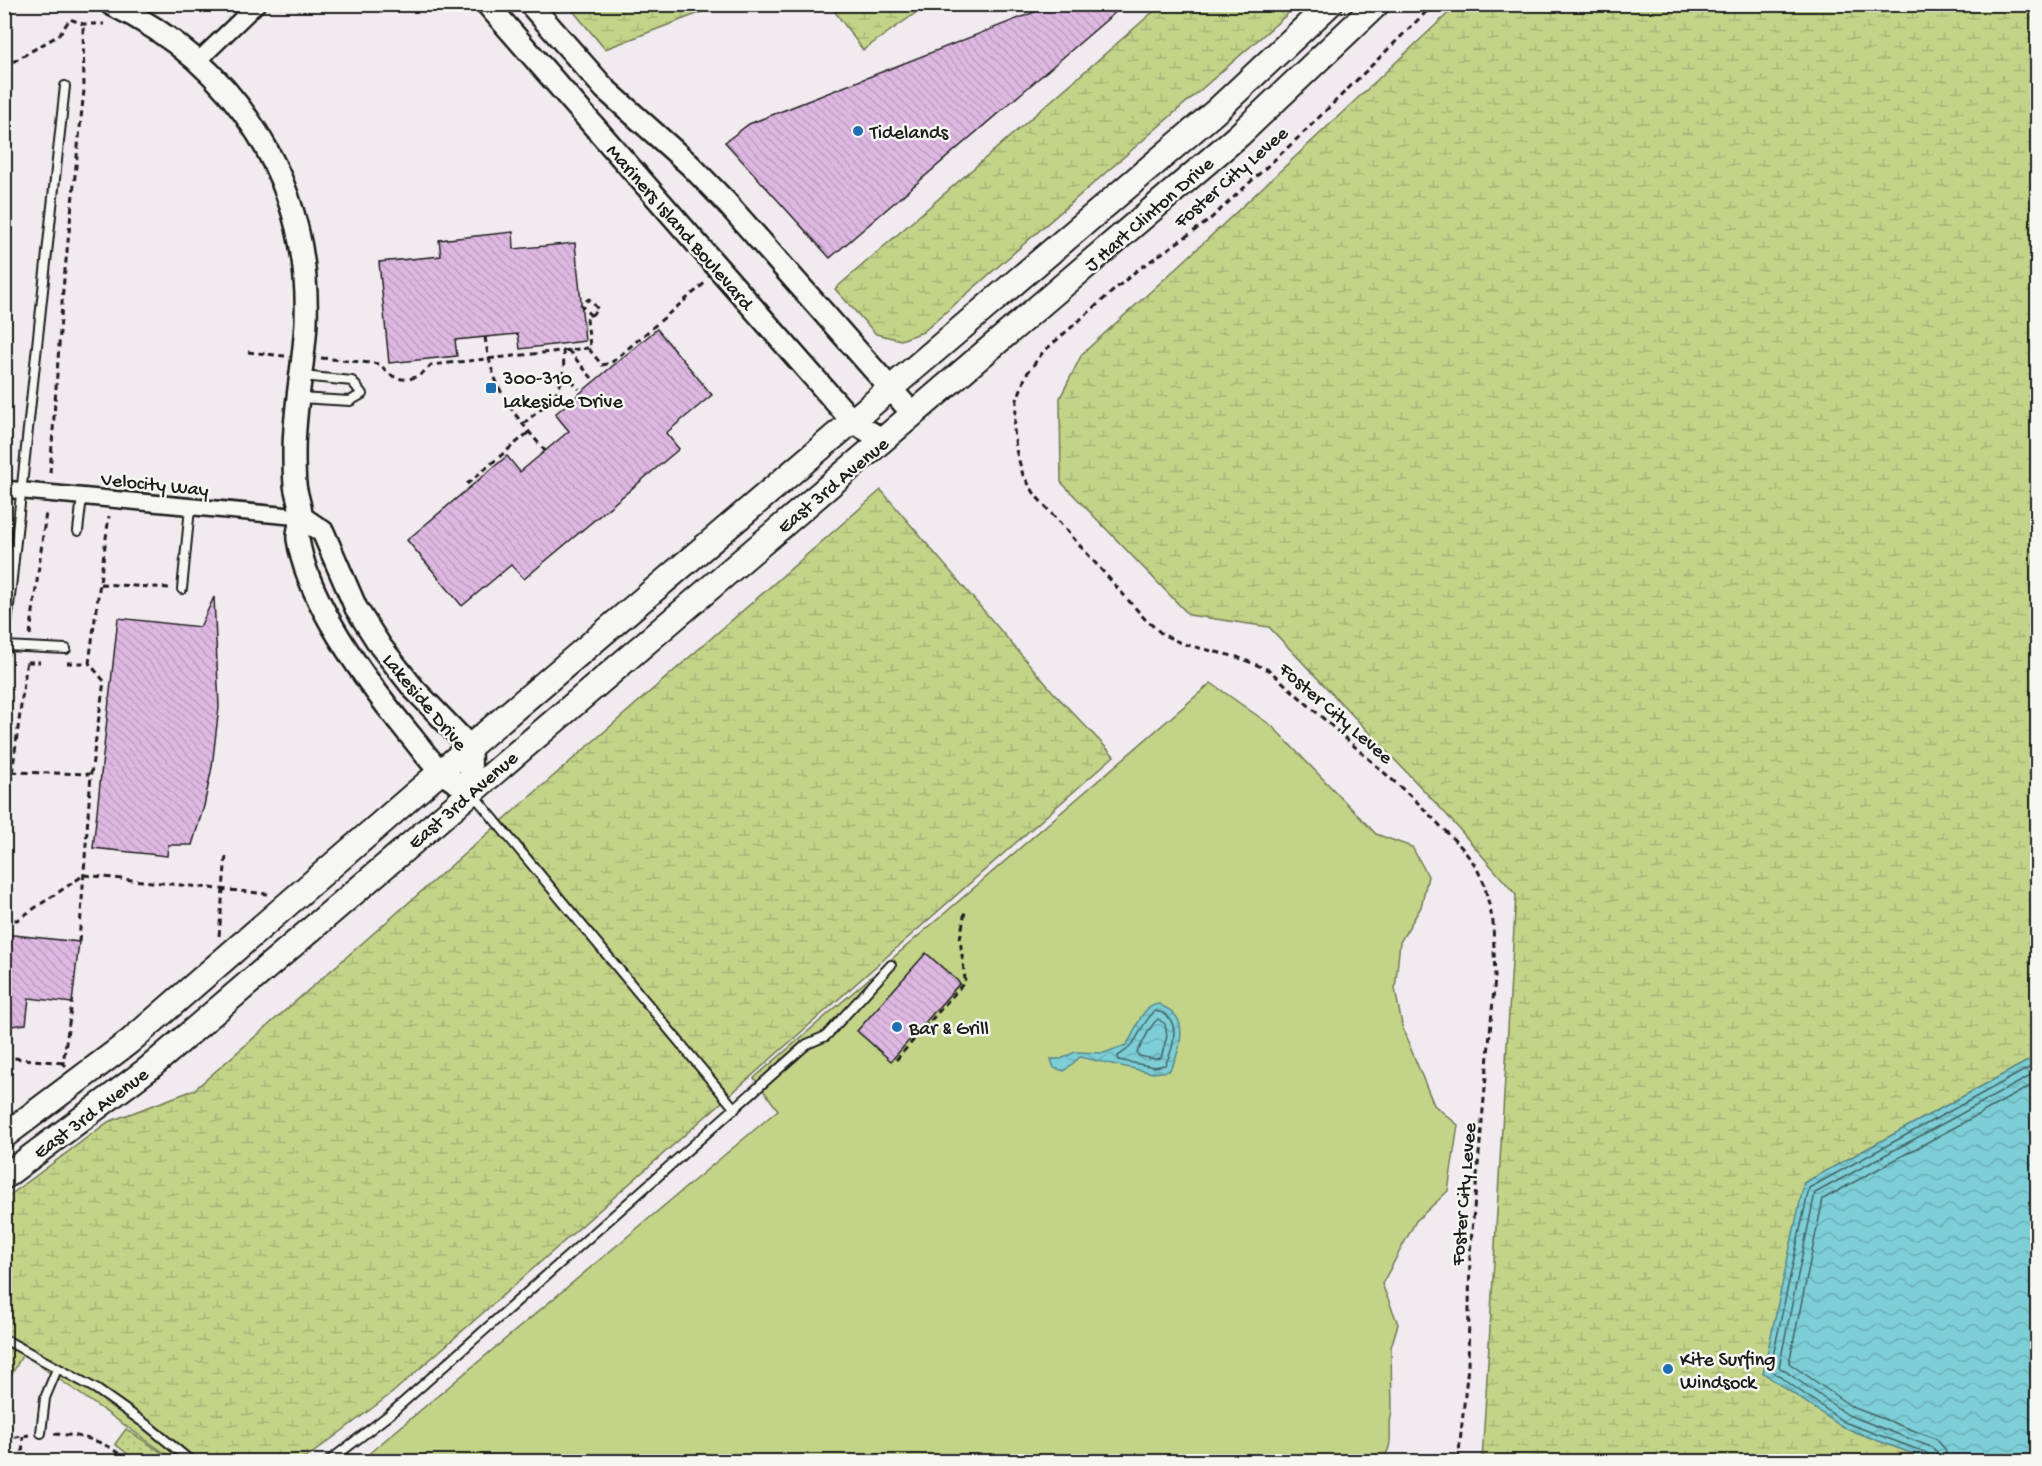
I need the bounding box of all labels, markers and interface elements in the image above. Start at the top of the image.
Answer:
place label: Tidelands [869,123,949,146]
street label: Foster City Levee [1170,123,1294,235]
marker: Tidelands [851,124,865,138]
street label: Mariners Island Boulevard [600,141,758,318]
street label: J Hart Clinton Drive [1081,153,1220,278]
place label: 300-310 Lakeside Drive [502,369,623,415]
marker: 300-310 Lakeside Drive [484,381,498,395]
street label: East 3rd Avenue [774,433,895,540]
street label: Velocity Way [99,469,210,504]
street label: Lakeside Drive [376,650,471,757]
street label: Foster City Levee [1272,658,1397,771]
street label: East 3rd Avenue [405,747,524,856]
place label: Bar & Grill [908,1019,989,1042]
marker: Bar & Grill [890,1020,904,1034]
street label: East 3rd Avenue [30,1064,155,1165]
street label: Foster City Levee [1448,1121,1483,1268]
place label: Kite Surfing Windsock [1680,1350,1776,1396]
marker: Kite Surfing Windsock [1661,1362,1675,1376]

